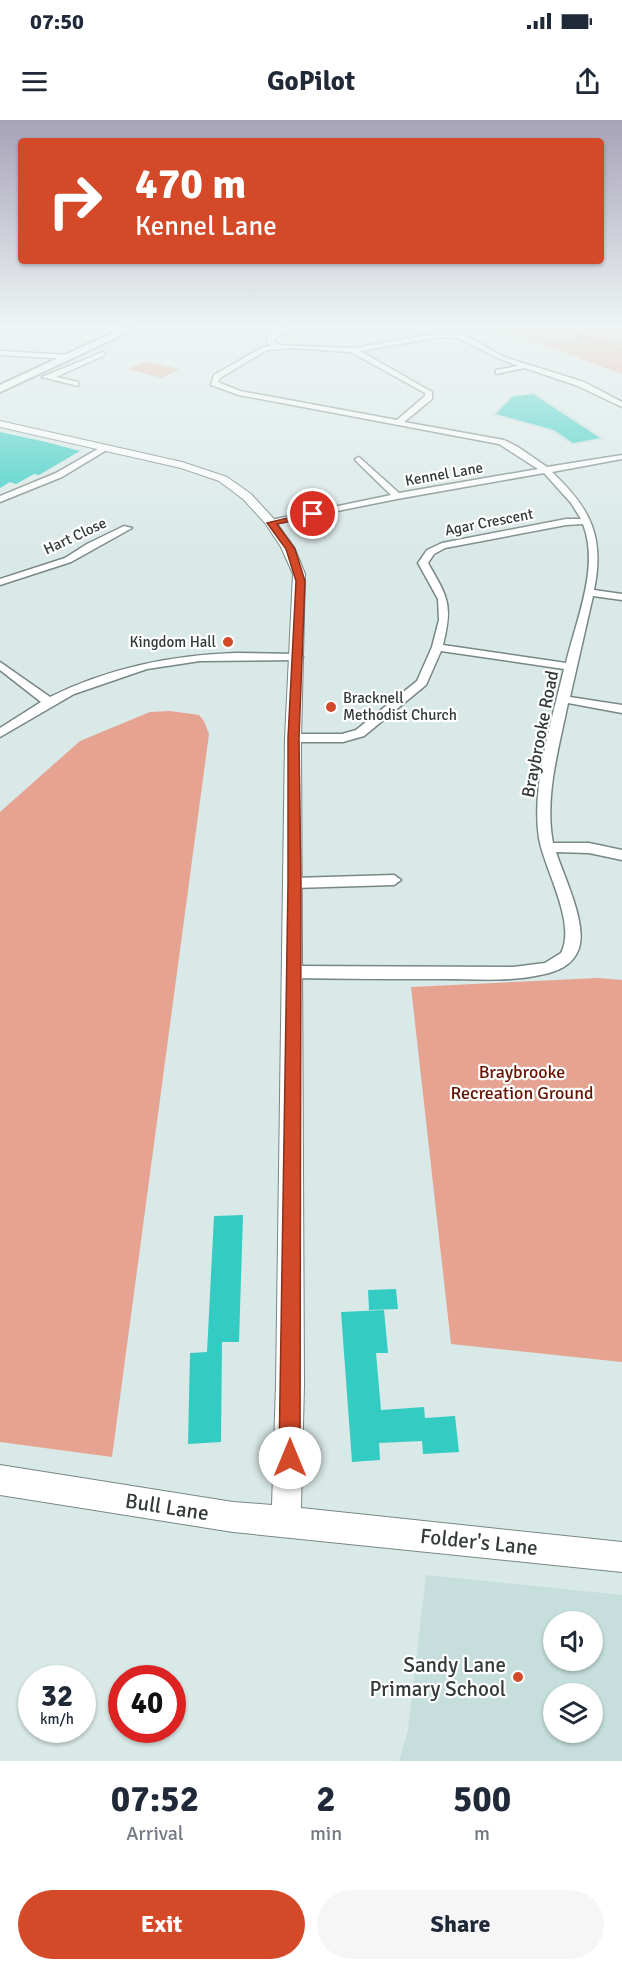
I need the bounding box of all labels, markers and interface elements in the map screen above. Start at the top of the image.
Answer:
text: 07:50 [30,8,84,35]
icon: menu [18,65,51,98]
text: GoPilot [267,65,355,98]
icon: share [571,65,604,98]
text: 470 m [135,159,246,210]
icon: right [36,162,114,240]
text: Kennel Lane [135,210,277,243]
street label: Kennel Lane [404,458,484,490]
pin [287,488,338,539]
icon: arrive [296,497,329,530]
street label: Agar Crescent [443,505,535,539]
street label: Hart Close [41,514,109,558]
place label: Kingdom Hall [130,633,216,651]
marker: Kingdom Hall [221,635,235,649]
street label: Braybrooke Road [517,669,563,799]
place label: Bracknell Methodist Church [343,689,457,724]
marker: Bracknell Methodist Church [324,700,338,714]
park label: Braybrooke Recreation Ground [450,1061,594,1104]
position arrow [258,1426,322,1490]
street label: Bull Lane [123,1488,211,1526]
street label: Folder's Lane [419,1523,539,1561]
map controls [543,1611,603,1743]
button: sound [543,1611,603,1671]
place label: Sandy Lane Primary School [370,1652,506,1702]
speed limit sign: 40 [108,1665,186,1743]
marker: Sandy Lane Primary School [511,1670,525,1684]
text: 32 [41,1678,73,1715]
button: layers [543,1683,603,1743]
text: km/h [40,1710,74,1728]
text: 07:52 [111,1777,199,1822]
text: 2 [316,1777,336,1822]
text: 500 [453,1777,511,1822]
text: Arrival [126,1821,184,1846]
text: min [310,1821,342,1846]
text: m [474,1821,490,1846]
button: Exit [18,1890,305,1959]
button: Share [317,1890,604,1959]

